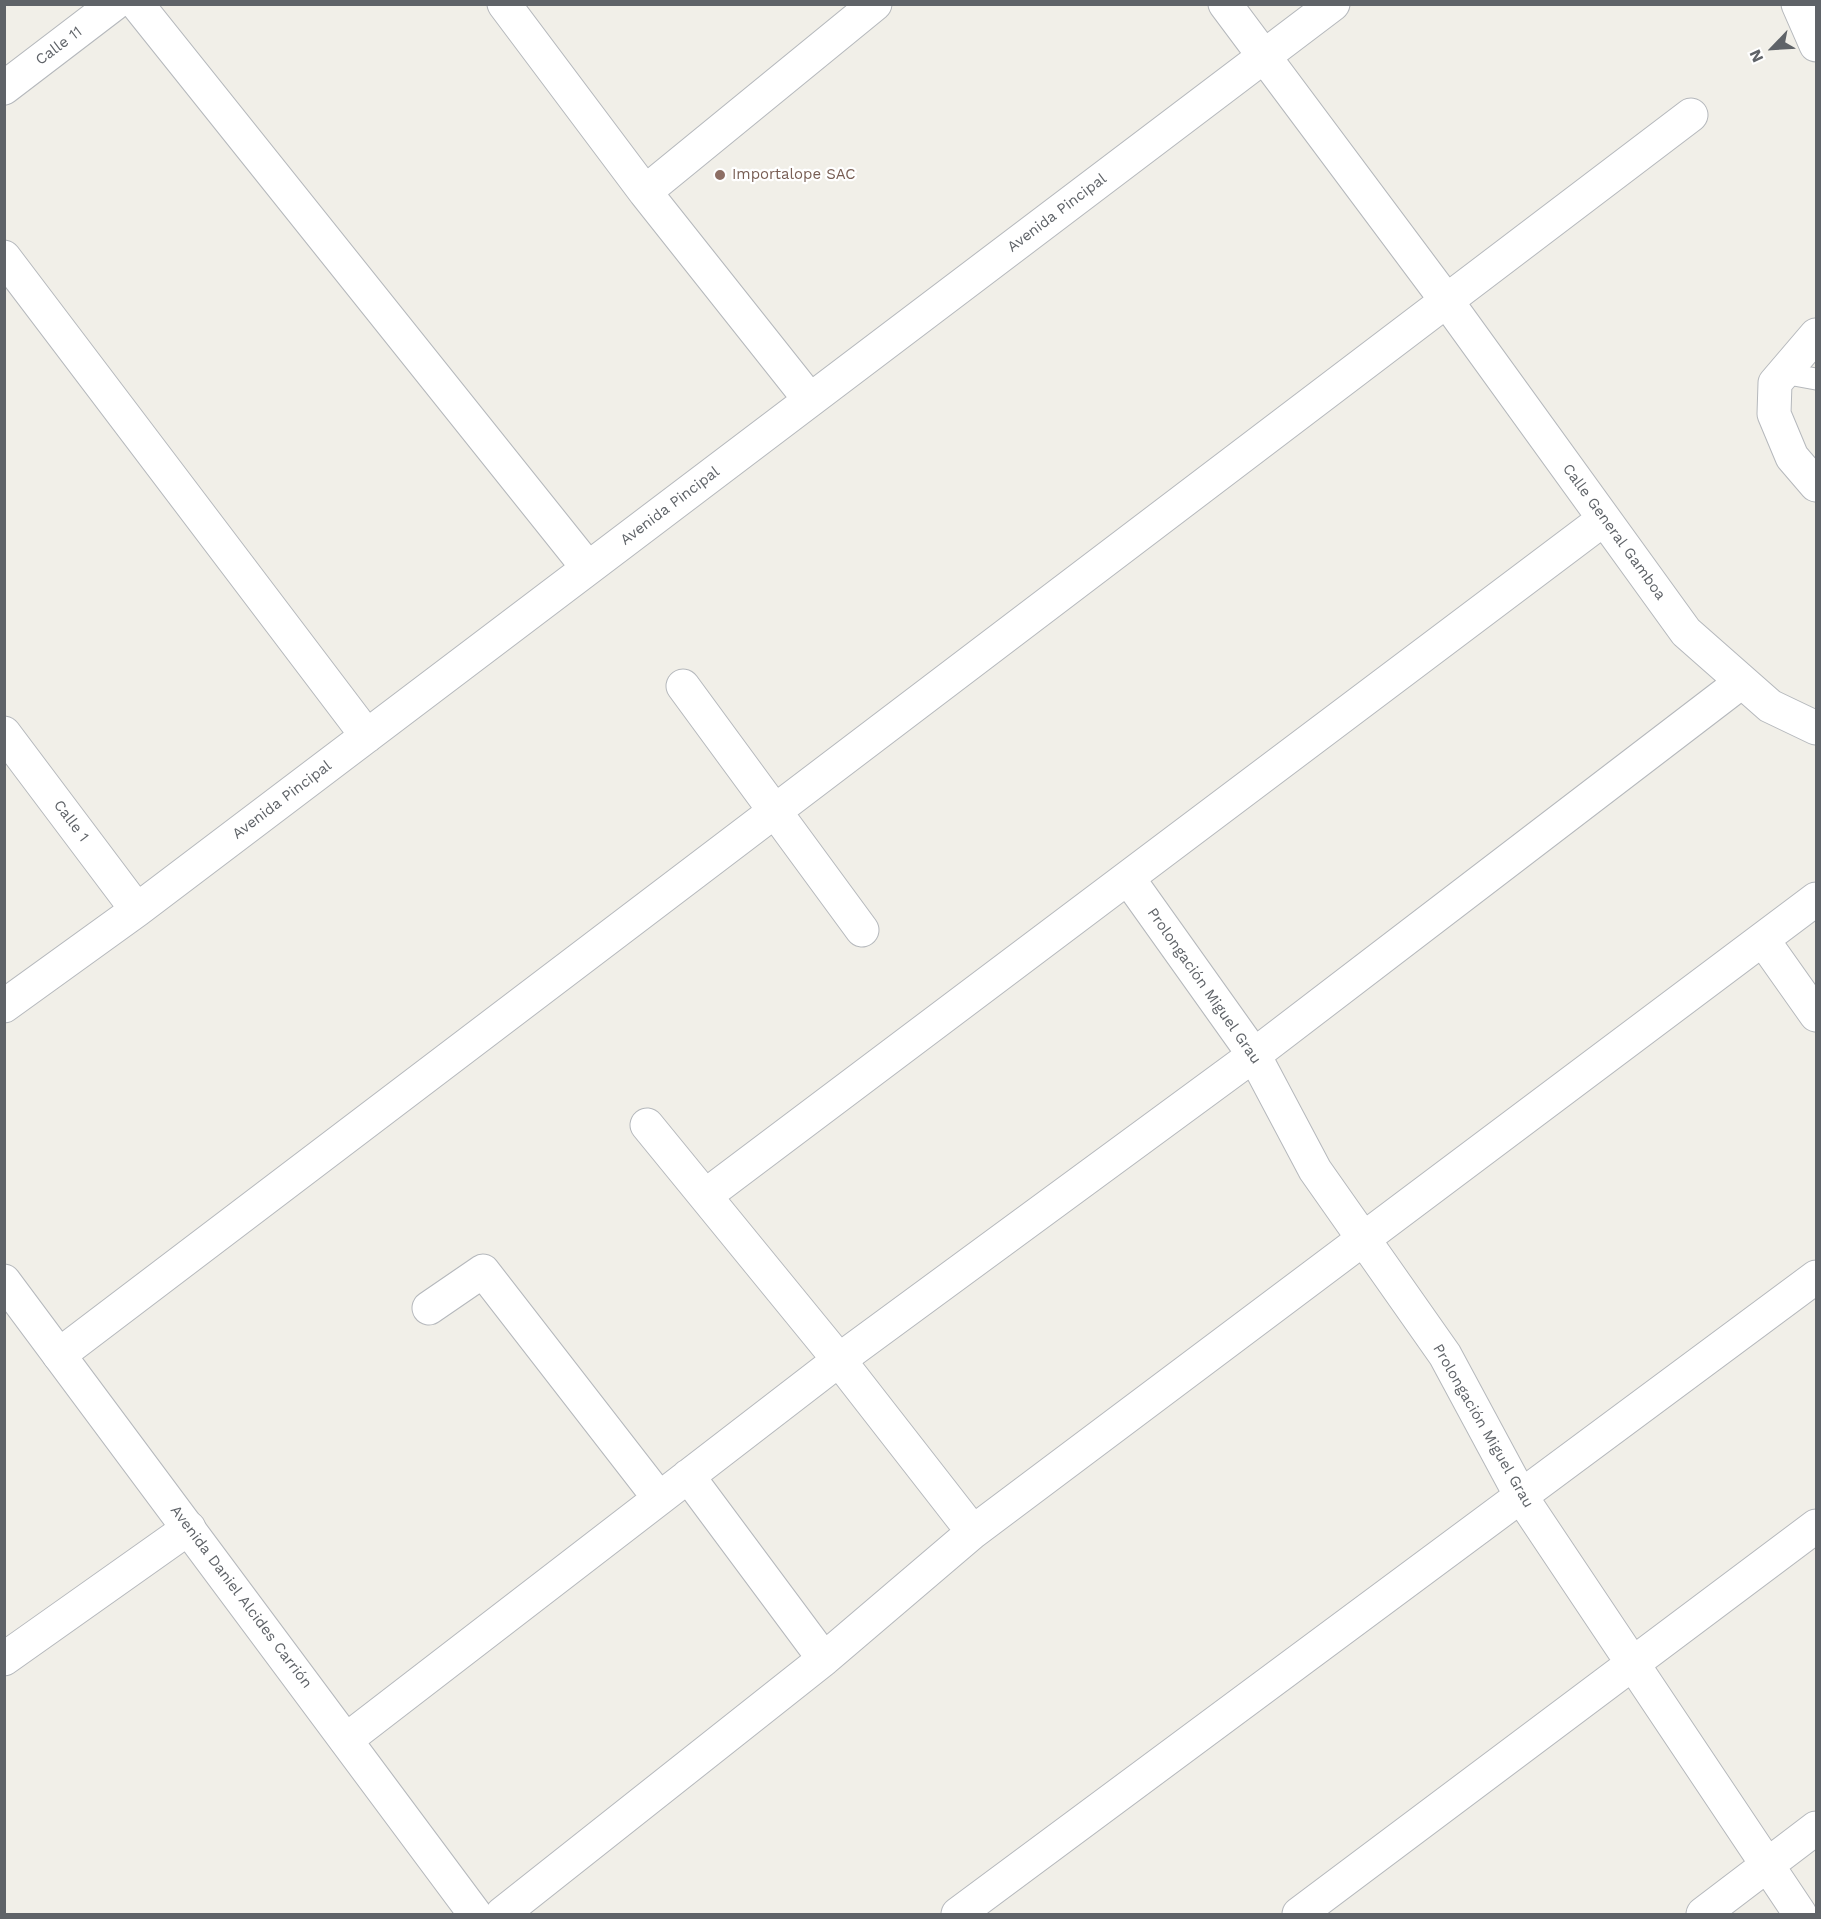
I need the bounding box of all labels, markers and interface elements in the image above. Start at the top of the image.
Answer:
north arrow [1743,18,1803,78]
street label: Calle 11 [32,23,86,69]
text: N [1745,46,1767,65]
place label: Importalope SAC [732,166,856,184]
marker: Importalope SAC [713,168,727,182]
street label: Avenida Pincipal [1004,170,1110,256]
street label: Calle General Gamboa [1559,460,1669,604]
street label: Avenida Pincipal [617,463,723,549]
street label: Avenida Pincipal [229,757,335,843]
street label: Calle 1 [49,797,93,845]
street label: Prolongación Miguel Grau [1143,905,1265,1067]
street label: Prolongación Miguel Grau [1429,1341,1537,1511]
street label: Avenida Daniel Alcides Carrión [166,1502,316,1692]

